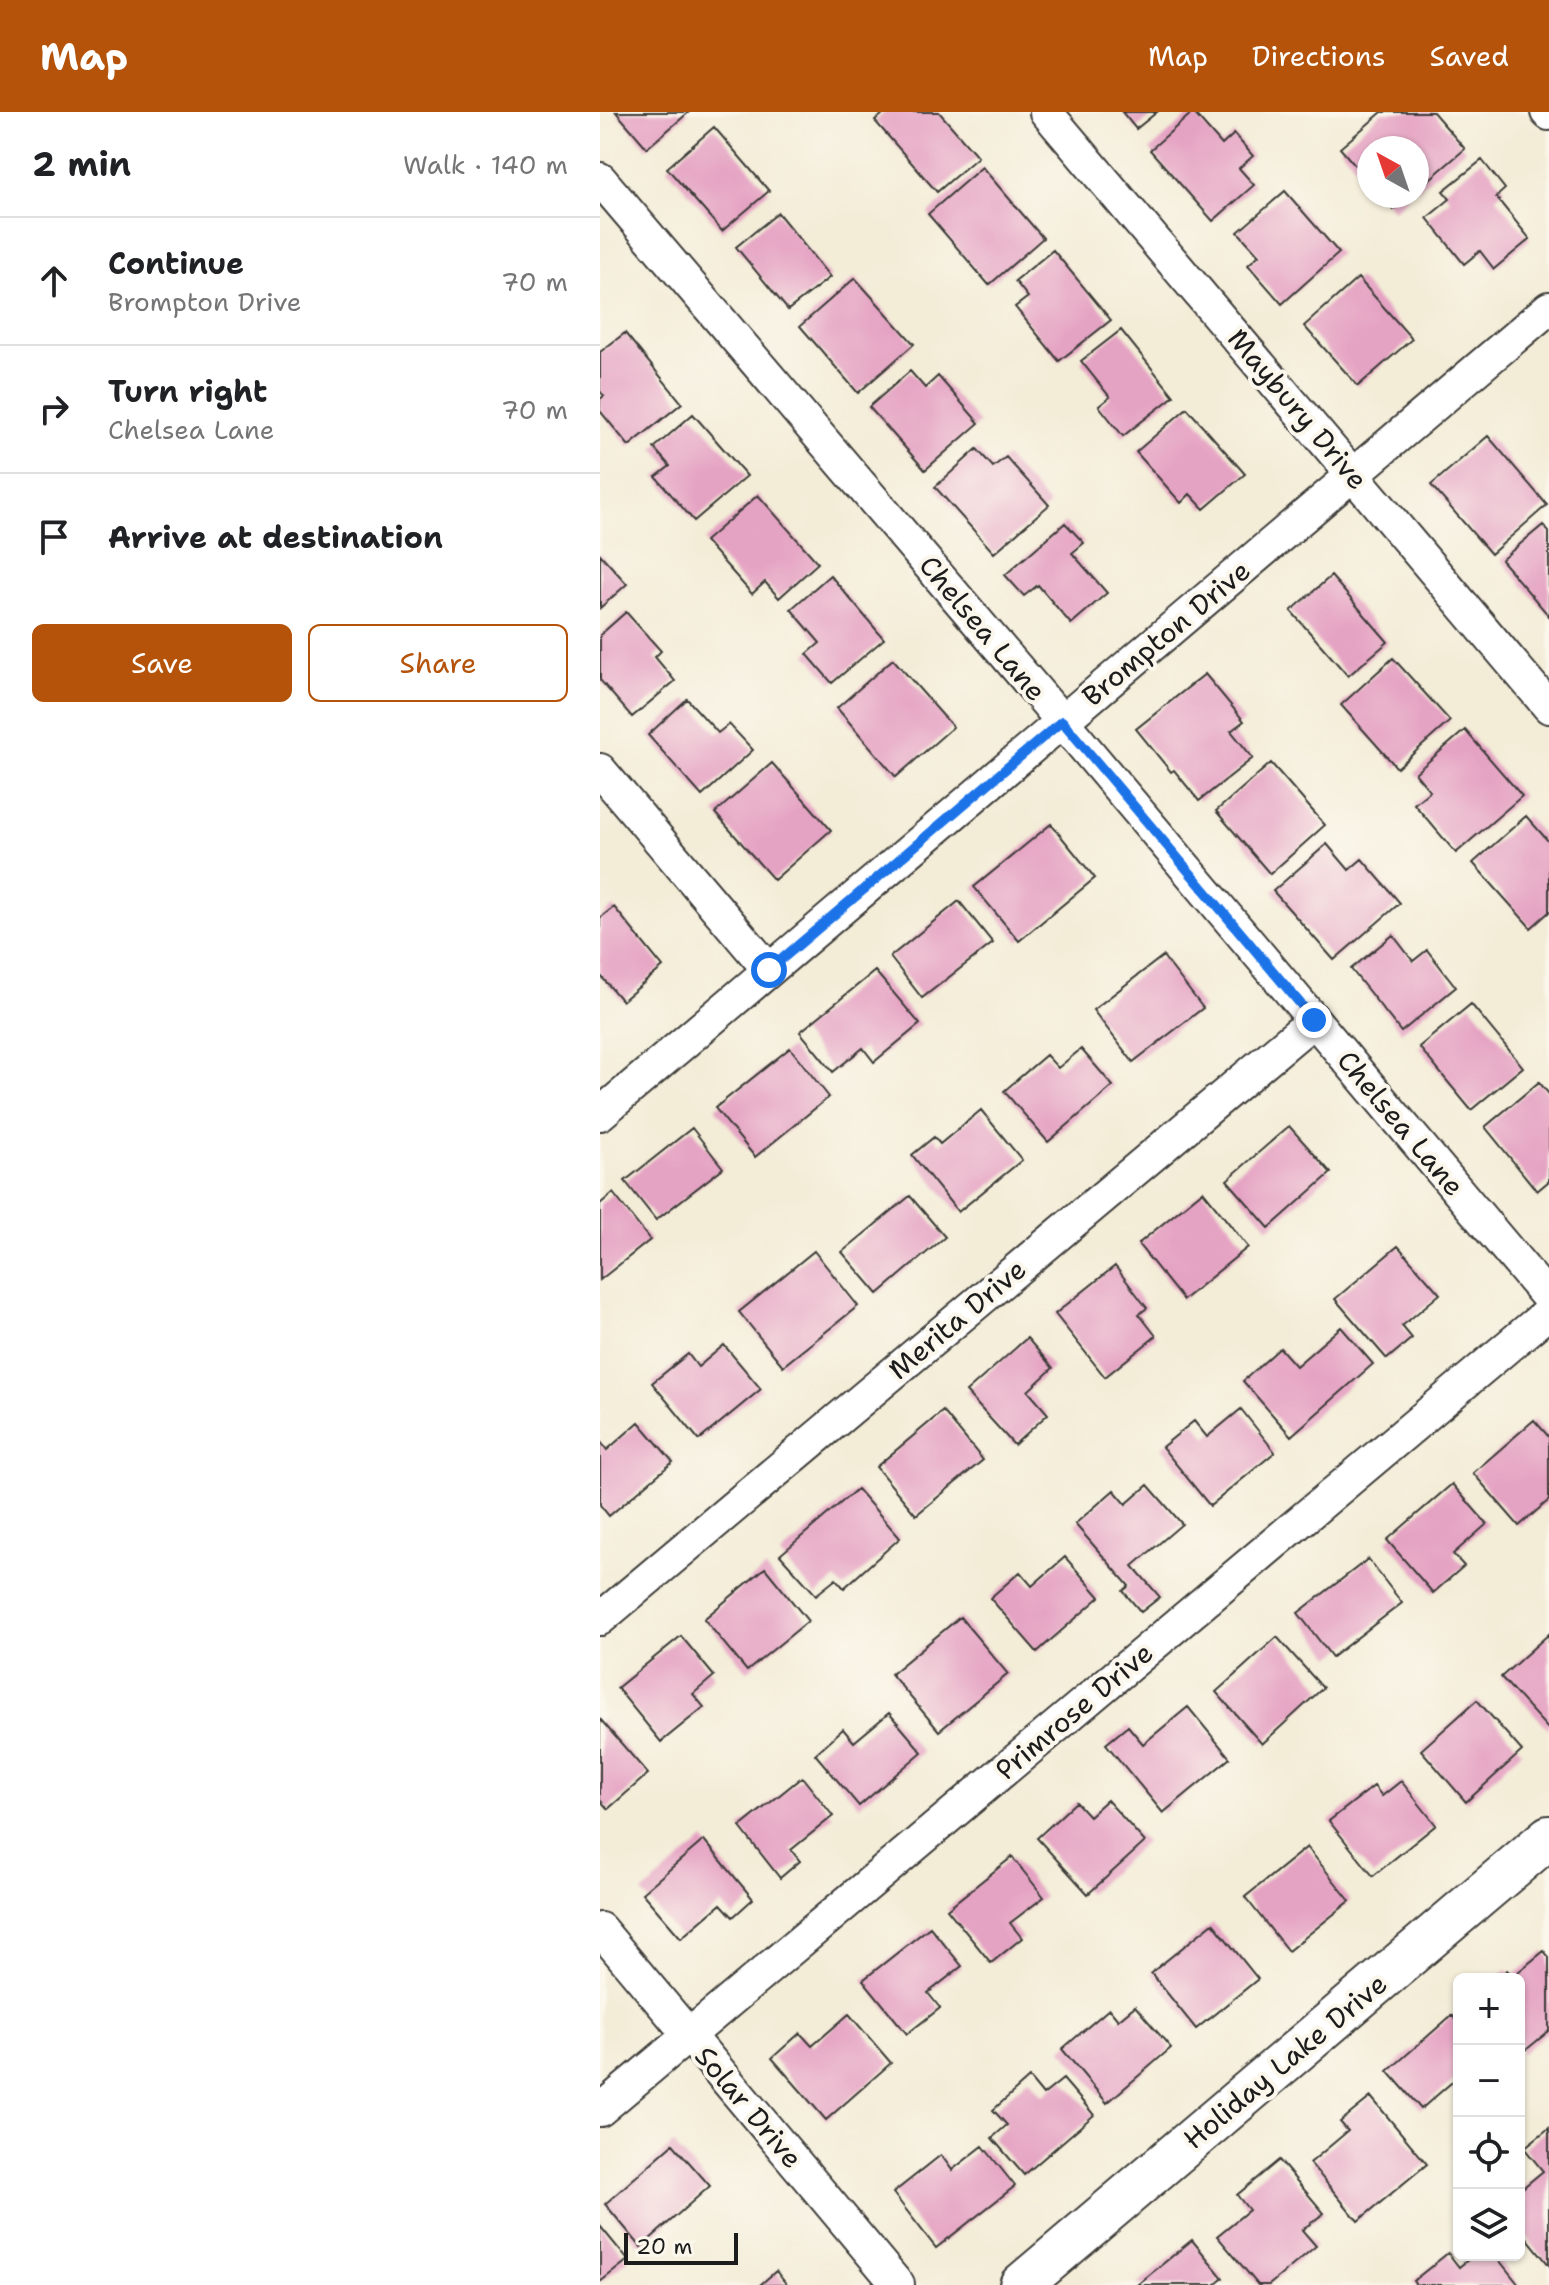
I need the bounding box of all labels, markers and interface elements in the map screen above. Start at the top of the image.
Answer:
text: Map [40,31,128,82]
text: Map [1148,37,1208,75]
text: Directions [1252,37,1386,75]
text: Saved [1430,37,1509,75]
north arrow [1357,136,1429,208]
text: 2 min [32,141,131,187]
text: Walk · 140 m [403,147,568,182]
text: Continue [108,243,244,284]
icon: ahead [32,259,76,303]
text: 70 m [501,264,568,299]
text: Brompton Drive [108,284,302,319]
street label: Maybury Drive [1219,320,1377,498]
text: Turn right [108,371,267,412]
icon: right [32,387,76,431]
text: 70 m [501,392,568,427]
text: Chelsea Lane [108,412,274,447]
icon: arrive [32,515,76,559]
text: Arrive at destination [108,517,443,558]
street label: Chelsea Lane [911,547,1055,709]
street label: Brompton Drive [1074,551,1258,715]
button: Save [32,624,292,702]
button: Share [308,624,568,702]
route start [751,952,787,988]
route end [1296,1002,1332,1038]
street label: Chelsea Lane [1329,1042,1473,1204]
street label: Merita Drive [880,1250,1034,1388]
street label: Primrose Drive [987,1634,1161,1788]
street label: Holiday Lake Drive [1175,1965,1395,2157]
map controls [1453,1973,1525,2261]
button: + [1453,1973,1525,2045]
street label: Solar Drive [687,2038,811,2176]
button: − [1453,2045,1525,2117]
button: locate [1453,2117,1525,2189]
button: layers [1453,2189,1525,2261]
scale bar [624,2229,738,2265]
text: 20 m [636,2232,693,2261]

